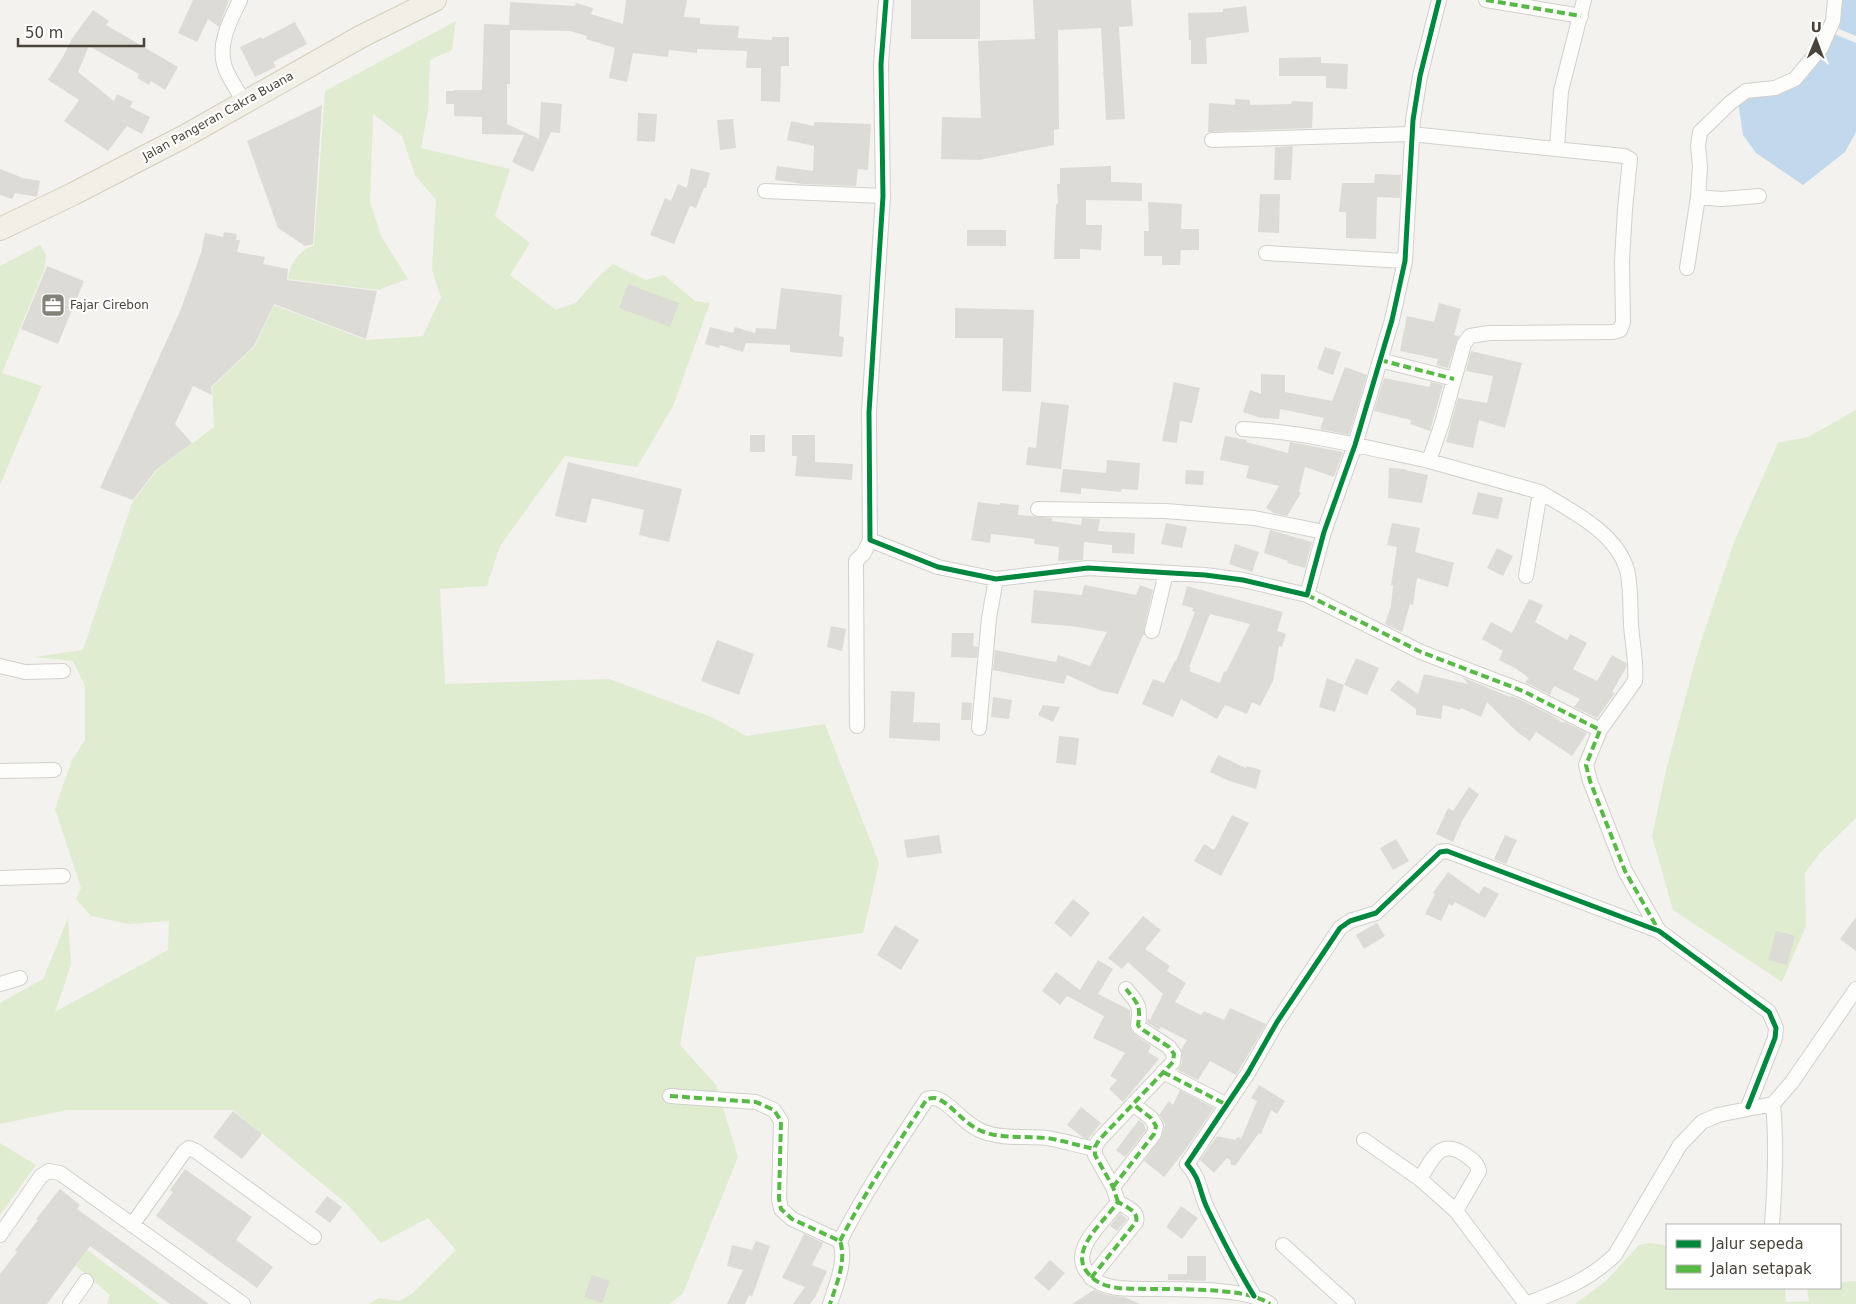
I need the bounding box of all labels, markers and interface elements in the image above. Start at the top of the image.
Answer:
scale bar [18,15,144,47]
north arrow [1791,15,1841,65]
text: U [1810,19,1822,35]
text: 50 m [25,24,63,42]
street label: Jalan Pangeran Cakra Buana [139,69,296,164]
office icon: Fajar Cirebon [40,292,66,318]
place label: Fajar Cirebon [70,298,149,312]
legend [1666,1224,1841,1289]
text: Jalur sepeda [1710,1235,1804,1253]
text: Jalan setapak [1710,1260,1812,1278]

